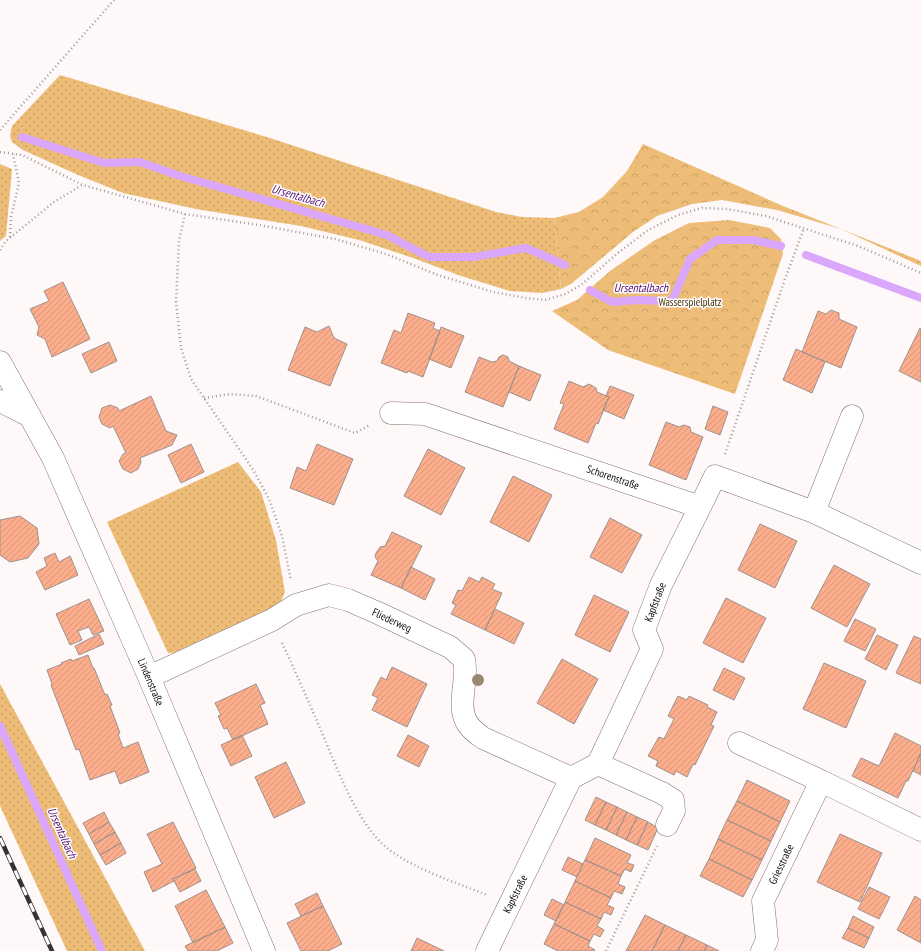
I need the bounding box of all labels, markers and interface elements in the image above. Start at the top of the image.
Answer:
water label: Ursentalbach [270,181,327,210]
water label: Ursentalbach [614,280,669,295]
park label: Wasserspielplatz [658,295,722,309]
street label: Schorenstraße [585,461,642,493]
street label: Kapfstraße [641,580,669,624]
street label: Fliederweg [370,605,414,635]
street label: Lindenstraße [135,656,167,708]
water label: Ursentalbach [45,805,81,861]
street label: Griesstraße [765,841,797,886]
street label: Kapfstraße [500,872,531,916]

